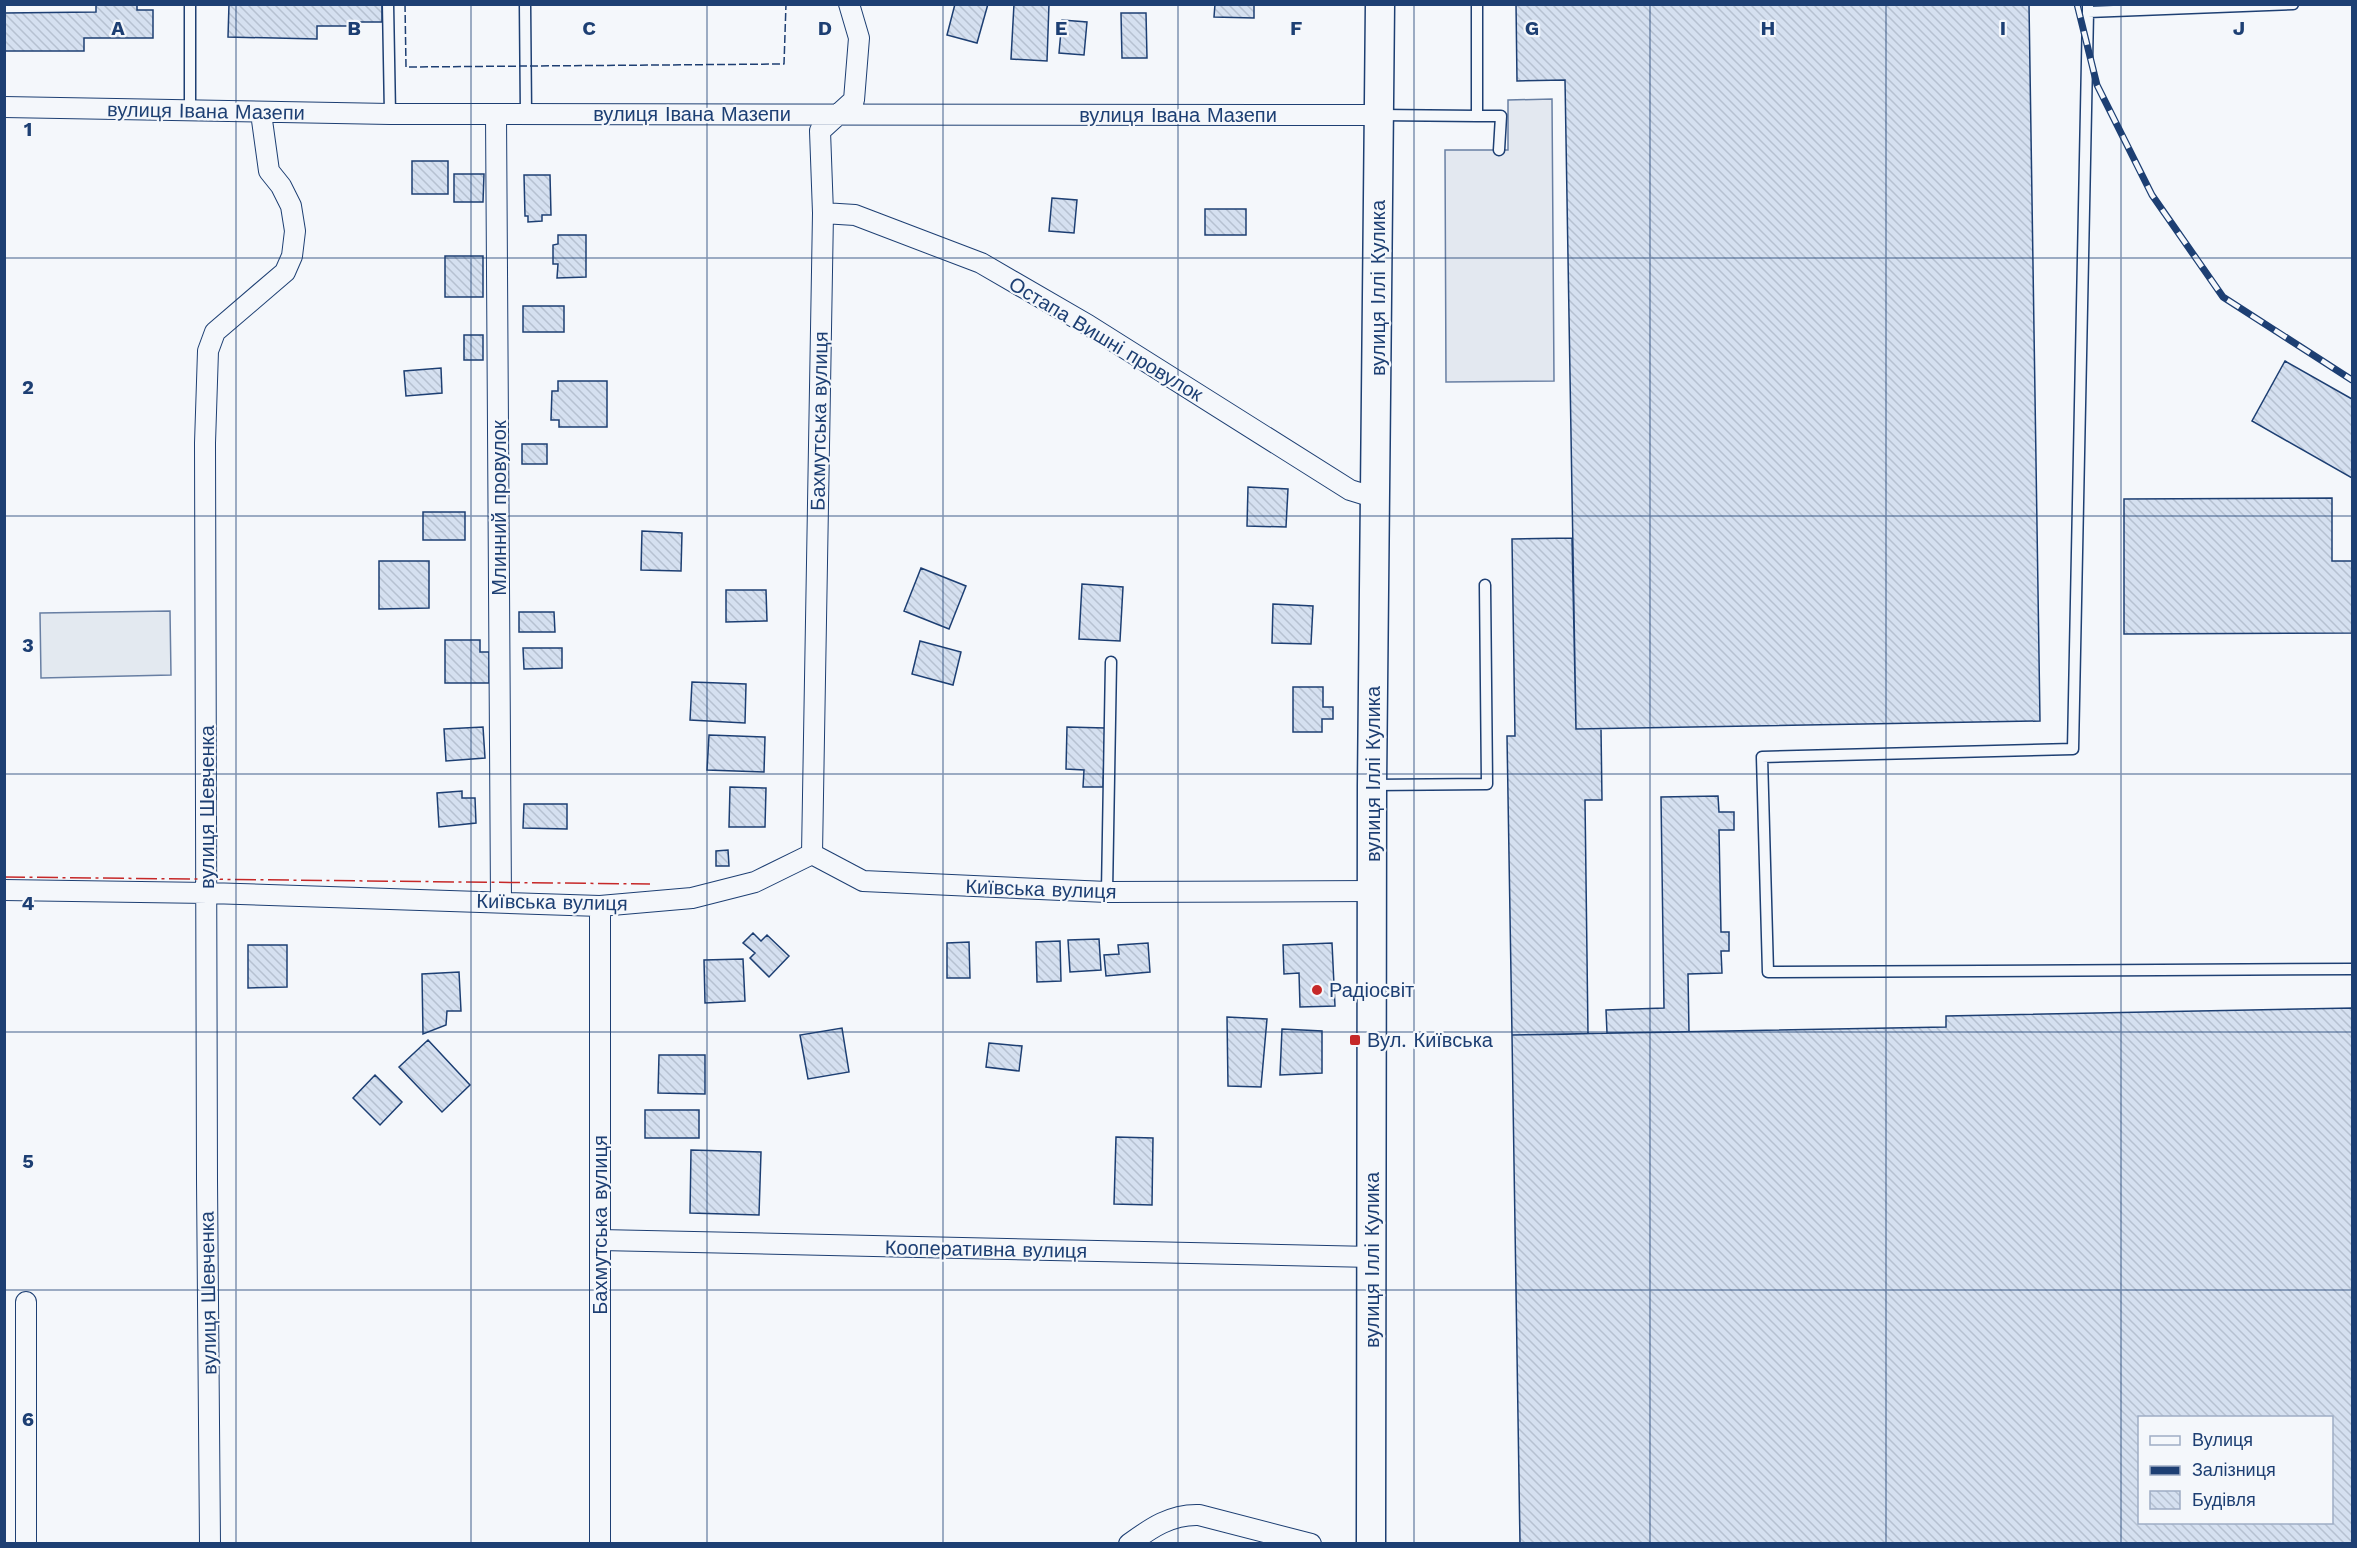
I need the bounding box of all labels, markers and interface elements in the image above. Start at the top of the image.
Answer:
text: A [111,16,125,40]
text: B [347,16,361,40]
text: C [582,16,596,40]
text: D [818,16,832,40]
text: E [1055,16,1067,40]
text: F [1290,16,1302,40]
text: G [1525,16,1539,40]
text: H [1761,16,1775,40]
text: I [2000,16,2006,40]
text: J [2233,16,2245,40]
street label: вулиця Івана Мазепи [107,97,305,125]
street label: вулиця Івана Мазепи [593,102,791,126]
street label: вулиця Івана Мазепи [1079,103,1277,127]
text: 1 [24,117,32,141]
street label: вулиця Іллі Кулика [1366,199,1390,376]
street label: Остапа Вишні провулок [1005,272,1207,407]
street label: Бахмутська вулиця [805,331,833,511]
text: 2 [22,375,34,399]
street label: Млинний провулок [487,420,511,596]
text: 3 [22,633,34,657]
street label: вулиця Іллі Кулика [1361,685,1385,862]
street label: вулиця Шевченка [195,724,219,889]
street label: Київська вулиця [965,874,1117,904]
street label: Київська вулиця [476,889,628,915]
text: 4 [22,891,35,915]
place label: Радіосвіт [1329,978,1414,1002]
marker: Радіосвіт [1310,983,1324,997]
place label: Вул. Київська [1367,1028,1494,1052]
marker: Вул. Київська [1348,1033,1362,1047]
street label: Бахмутська вулиця [588,1135,612,1315]
text: 5 [22,1149,34,1173]
street label: вулиця Іллі Кулика [1360,1171,1384,1348]
street label: вулиця Шевченка [195,1210,221,1375]
street label: Кооперативна вулиця [885,1235,1087,1263]
text: 6 [22,1407,34,1431]
legend [2138,1416,2333,1524]
text: Вулиця [2192,1429,2253,1450]
text: Залізниця [2192,1459,2276,1480]
text: Будівля [2192,1489,2256,1510]

